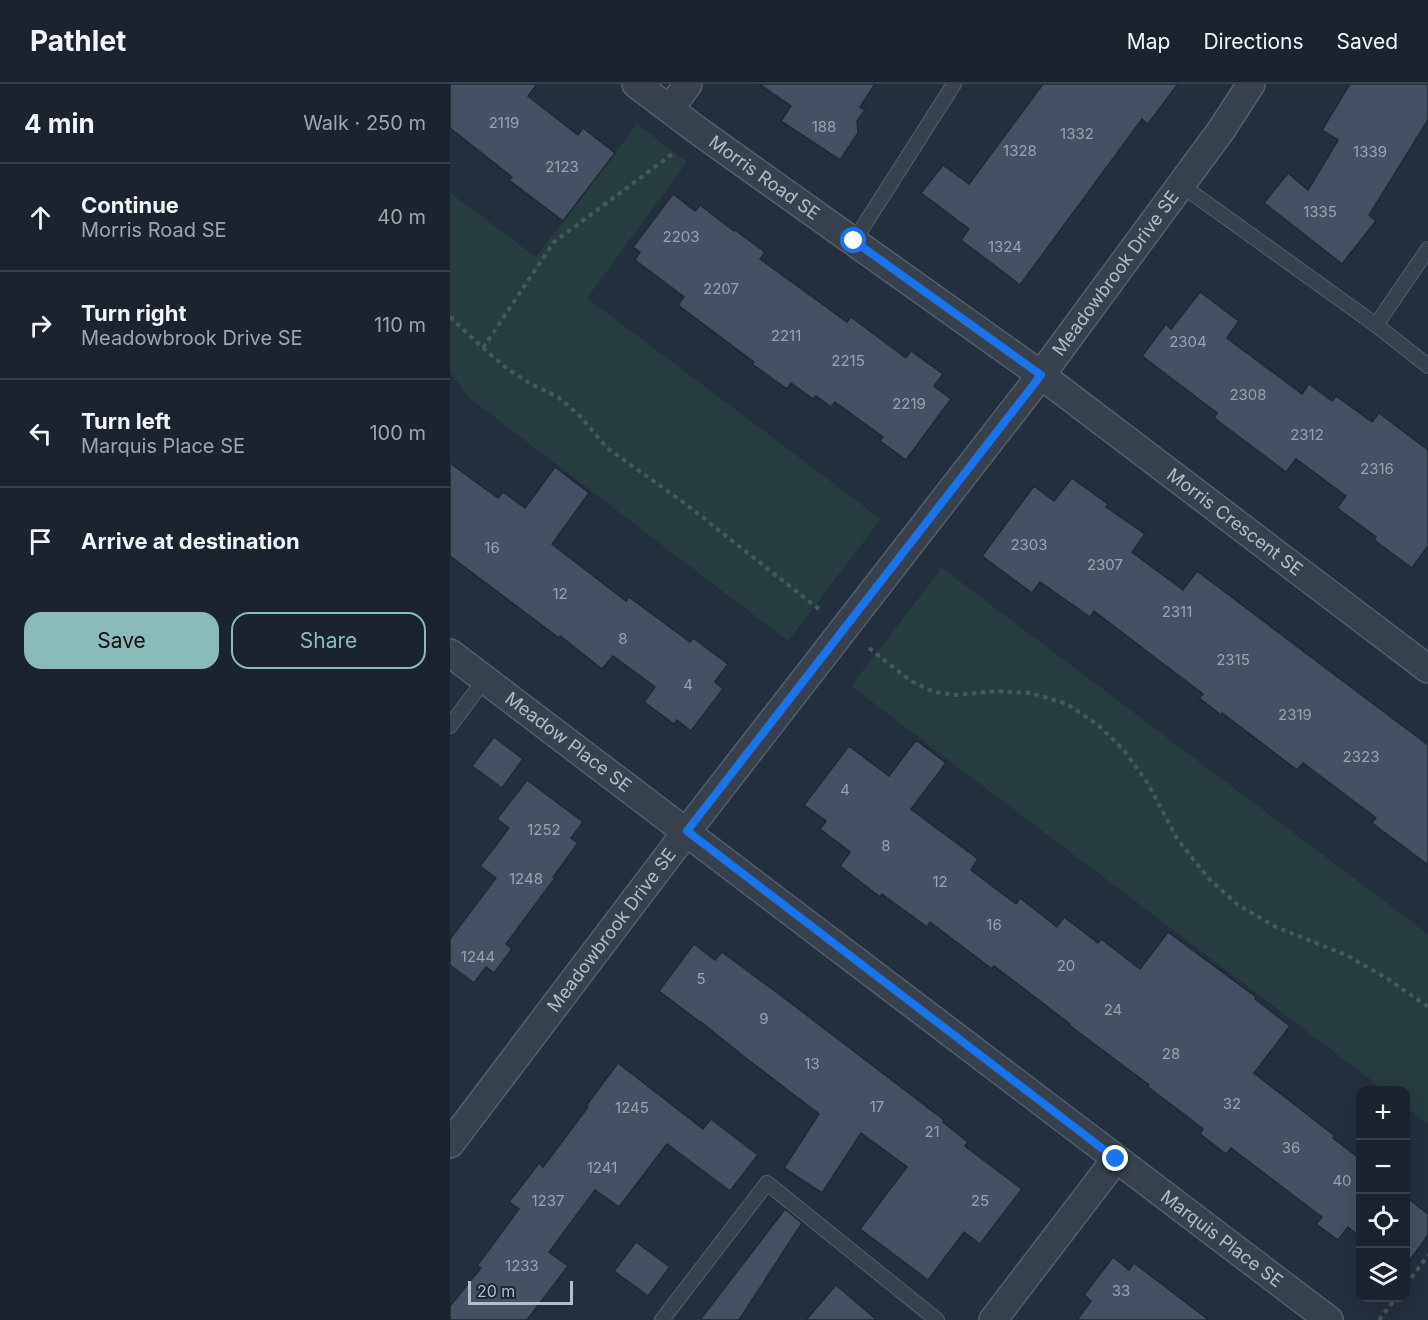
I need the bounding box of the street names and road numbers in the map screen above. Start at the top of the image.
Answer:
street label: Morris Road SE [705,131,824,224]
street label: Meadowbrook Drive SE [1048,187,1183,360]
street label: Morris Crescent SE [1163,464,1307,580]
street label: Meadow Place SE [501,687,636,796]
street label: Meadowbrook Drive SE [543,844,680,1016]
street label: Marquis Place SE [1157,1186,1287,1292]

